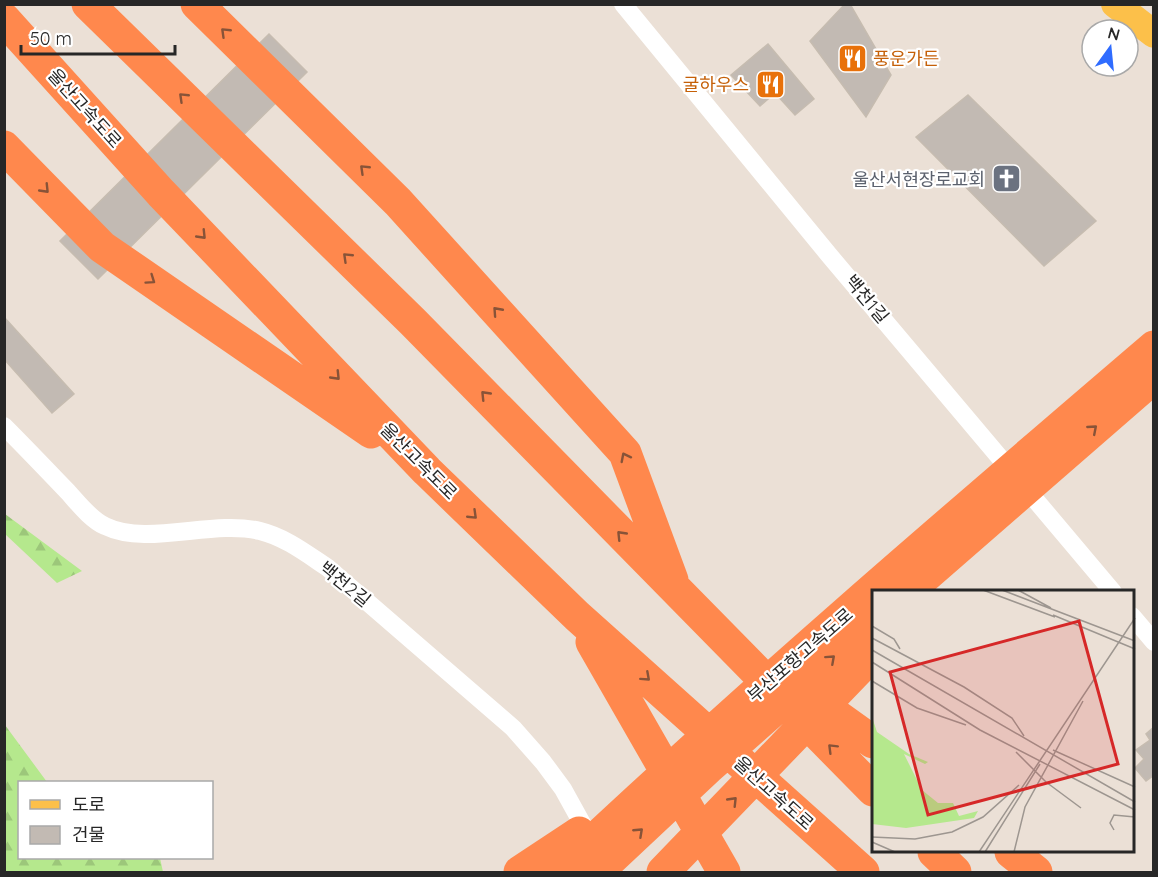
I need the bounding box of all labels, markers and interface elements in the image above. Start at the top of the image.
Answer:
scale bar [21,18,176,56]
north arrow [1080,18,1140,78]
text: N [1106,22,1122,45]
text: 50 m [30,27,72,50]
one-way arrow [222,28,232,39]
restaurant icon: 풍운가든 [836,42,868,74]
place label: 풍운가든 [873,47,939,70]
street label: 울산고속도로 [43,63,127,153]
restaurant icon: 굴하우스 [754,68,786,100]
place label: 굴하우스 [683,73,749,96]
one-way arrow [179,94,190,105]
church icon: 울산서현장로교회 [990,163,1022,195]
one-way arrow [361,165,372,176]
place label: 울산서현장로교회 [853,168,985,191]
one-way arrow [38,181,49,192]
one-way arrow [195,228,206,238]
one-way arrow [343,254,354,265]
street label: 백천1길 [840,270,894,328]
one-way arrow [144,273,155,284]
one-way arrow [493,308,504,318]
one-way arrow [329,368,340,379]
one-way arrow [481,392,492,403]
street label: 울산고속도로 [376,418,462,504]
one-way arrow [1086,425,1097,436]
one-way arrow [621,453,633,464]
one-way arrow [466,508,476,519]
one-way arrow [618,531,629,542]
street label: 백천2길 [315,556,375,612]
inset map [872,590,1134,853]
street label: 부산포항고속도로 [742,603,858,707]
one-way arrow [824,655,834,666]
one-way arrow [639,670,649,681]
one-way arrow [828,745,839,756]
street label: 울산고속도로 [729,751,819,835]
legend [18,781,213,859]
text: 도로 [72,793,105,816]
one-way arrow [726,797,737,807]
text: 건물 [72,823,105,846]
one-way arrow [632,829,643,840]

